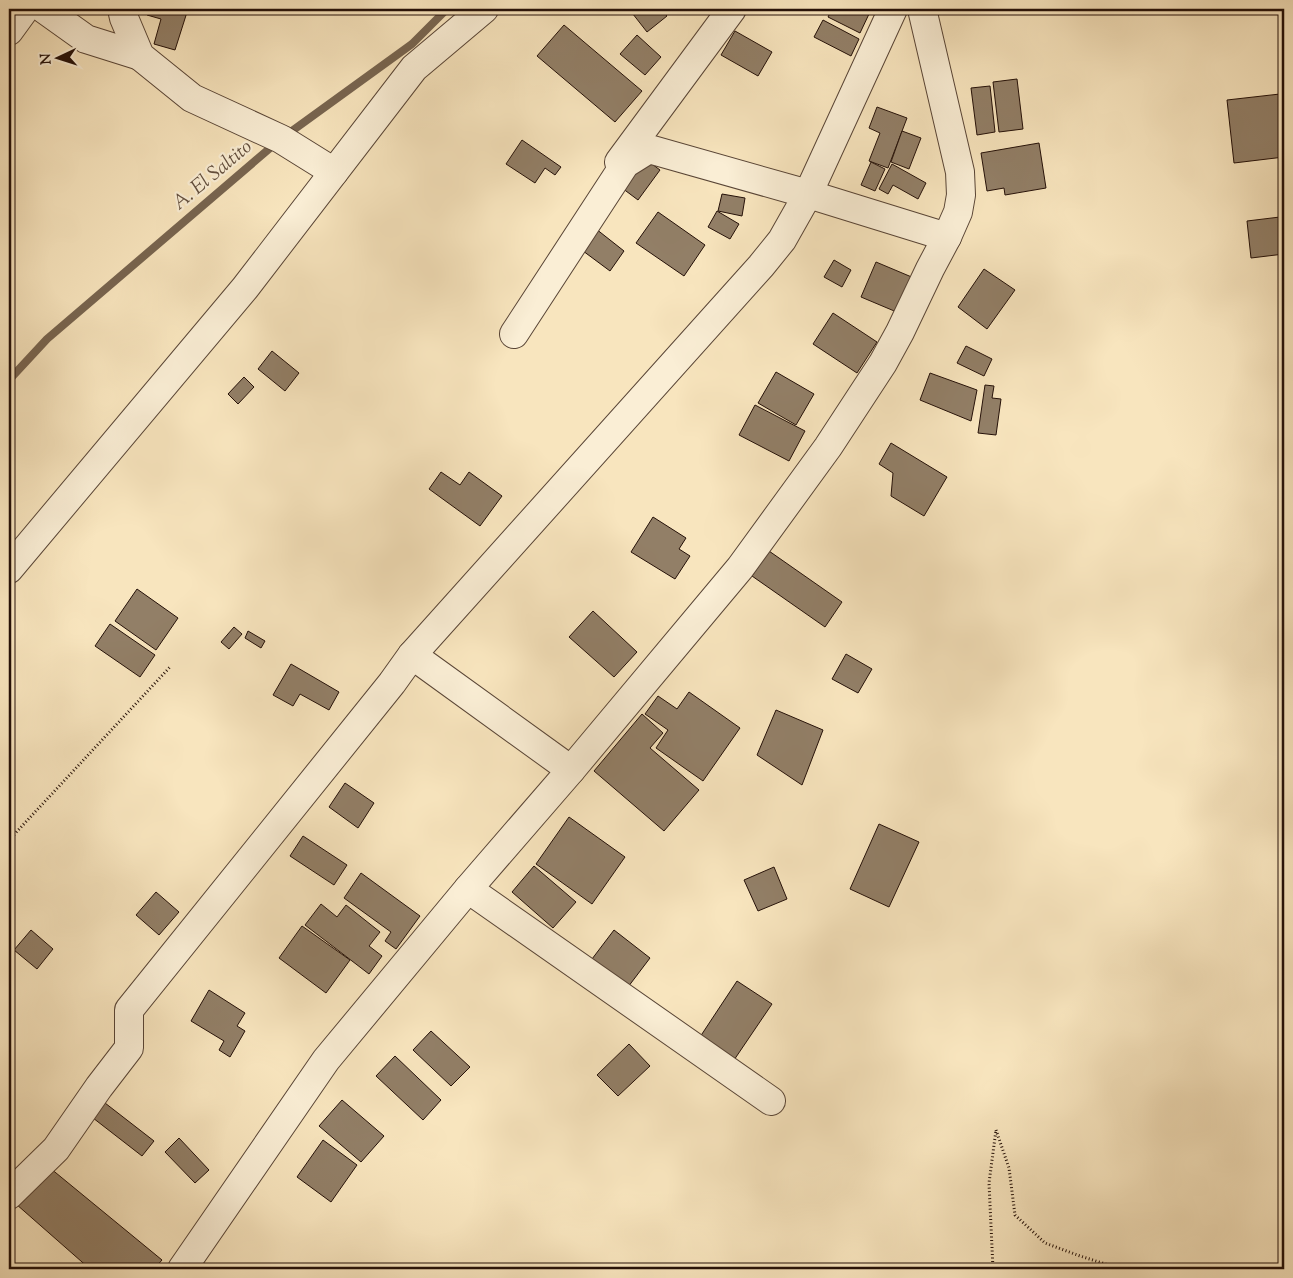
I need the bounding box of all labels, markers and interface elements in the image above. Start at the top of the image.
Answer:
north arrow [32,32,82,82]
text: N [37,52,57,65]
water label: A. El Saltito [167,134,259,218]

